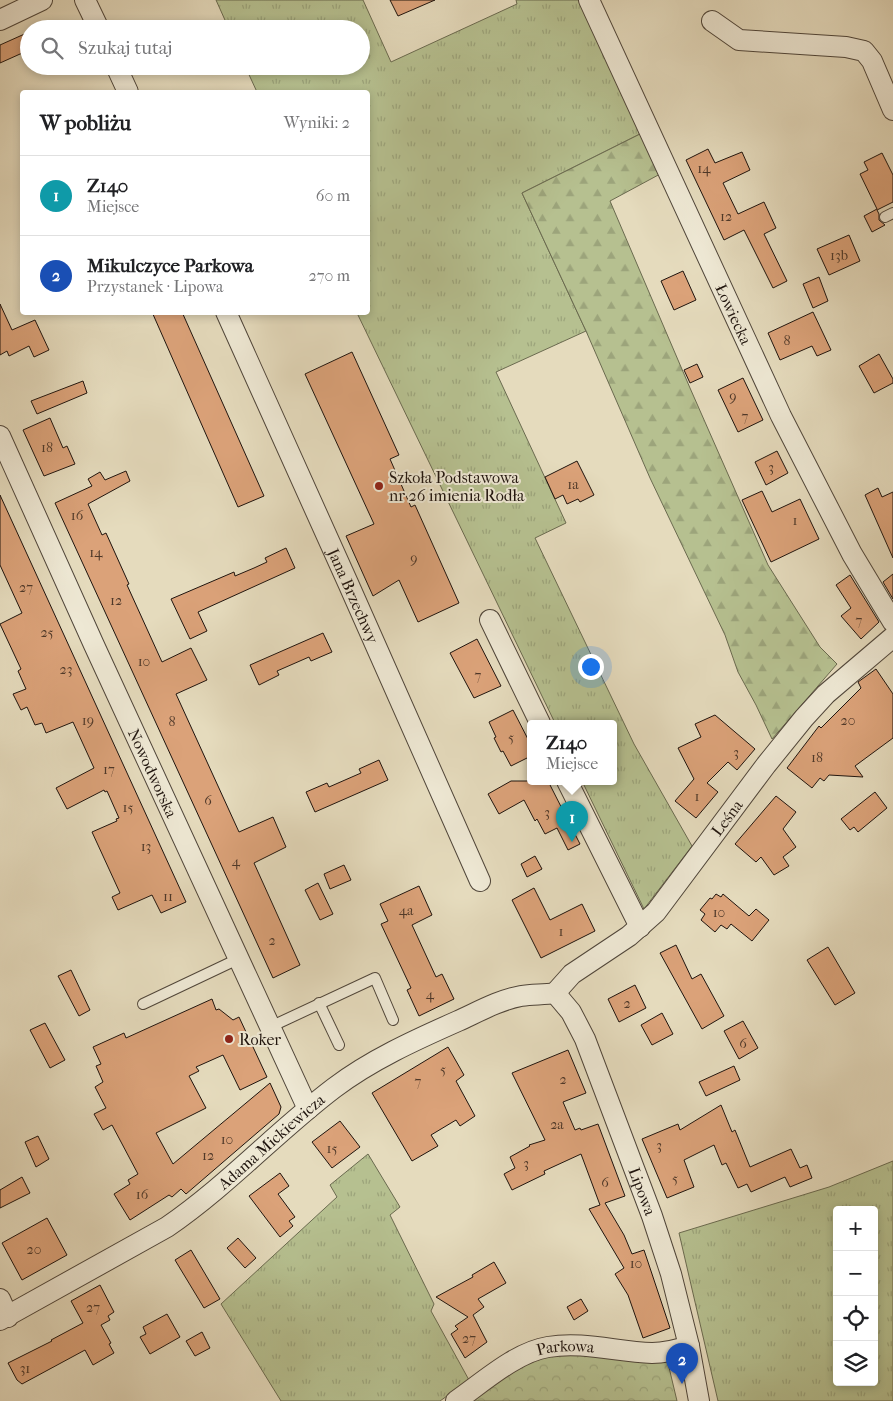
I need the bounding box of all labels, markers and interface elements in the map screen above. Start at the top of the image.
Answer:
search box [20,20,370,75]
icon: search [38,34,66,62]
text: Szukaj tutaj [78,37,172,59]
text: W pobliżu [40,111,131,135]
text: Wyniki: 2 [284,113,350,132]
house number: 14 [697,160,711,177]
text: Z140 [87,175,128,197]
text: 1 [53,186,59,205]
text: 60 m [316,186,350,205]
text: Miejsce [87,197,139,216]
house number: 12 [720,208,732,225]
house number: 13b [830,247,848,264]
text: Mikulczyce Parkowa [87,255,254,277]
text: 2 [52,266,60,285]
text: 270 m [309,266,350,285]
text: Przystanek · Lipowa [87,277,223,296]
street label: Łowiecka [712,281,756,348]
house number: 8 [783,332,791,349]
house number: 9 [729,388,737,405]
house number: 7 [742,408,749,425]
house number: 18 [41,439,53,456]
house number: 3 [768,459,774,476]
place label: Szkoła Podstawowa nr 26 imienia Rodła [389,468,525,505]
house number: 1a [567,476,579,493]
marker: Szkoła Podstawowa nr 26 imienia Rodła [373,480,385,492]
house number: 16 [71,507,84,524]
house number: 1 [793,512,798,529]
house number: 14 [89,544,103,561]
street label: Jana Brzechwy [323,544,383,646]
house number: 9 [410,550,418,567]
house number: 27 [19,579,33,596]
house number: 12 [110,592,122,609]
house number: 7 [856,612,863,629]
house number: 25 [40,624,54,641]
house number: 10 [138,653,150,670]
your location [578,654,604,680]
house number: 23 [60,661,72,678]
house number: 7 [475,667,482,684]
house number: 19 [82,712,94,729]
house number: 20 [841,712,855,729]
house number: 8 [168,713,176,730]
popup [527,720,617,785]
street label: Nowodworska [124,725,182,821]
house number: 5 [508,729,514,746]
text: Z140 [546,732,587,754]
house number: 3 [733,744,739,761]
house number: 18 [811,749,823,766]
text: Miejsce [546,754,598,773]
house number: 17 [103,761,115,778]
house number: 1 [695,788,700,805]
house number: 6 [204,792,212,809]
street label: Leśna [707,795,747,839]
house number: 15 [123,799,134,816]
pin: 1 [556,801,588,842]
house number: 3 [544,804,550,821]
house number: 13 [141,838,151,855]
house number: 4 [232,853,241,870]
house number: 11 [163,888,173,905]
house number: 4a [399,902,414,919]
house number: 10 [713,904,725,921]
house number: 1 [559,923,564,940]
house number: 2 [268,932,276,949]
house number: 4 [426,986,435,1003]
house number: 2 [623,995,631,1012]
place label: Roker [239,1030,281,1049]
marker: Roker [223,1033,235,1045]
house number: 6 [739,1035,747,1052]
house number: 5 [440,1061,446,1078]
house number: 2 [559,1071,567,1088]
house number: 7 [415,1073,422,1090]
street label: Adama Mickiewicza [213,1089,329,1194]
house number: 2a [550,1116,564,1133]
house number: 10 [221,1131,233,1148]
house number: 3 [656,1137,662,1154]
house number: 15 [327,1140,338,1157]
house number: 12 [202,1147,214,1164]
house number: 3 [523,1155,529,1172]
street label: Lipowa [625,1164,661,1218]
house number: 5 [672,1170,678,1187]
house number: 6 [601,1174,609,1191]
house number: 16 [136,1186,149,1203]
map controls [833,1206,878,1386]
button: + [833,1206,878,1251]
house number: 20 [27,1241,41,1258]
button: − [833,1251,878,1296]
house number: 10 [630,1255,642,1272]
button: locate [833,1296,878,1341]
house number: 27 [86,1299,100,1316]
house number: 27 [462,1330,476,1347]
street label: Parkowa [534,1336,596,1359]
button: layers [833,1341,878,1386]
pin: 2 [666,1343,698,1384]
house number: 31 [20,1360,30,1377]

